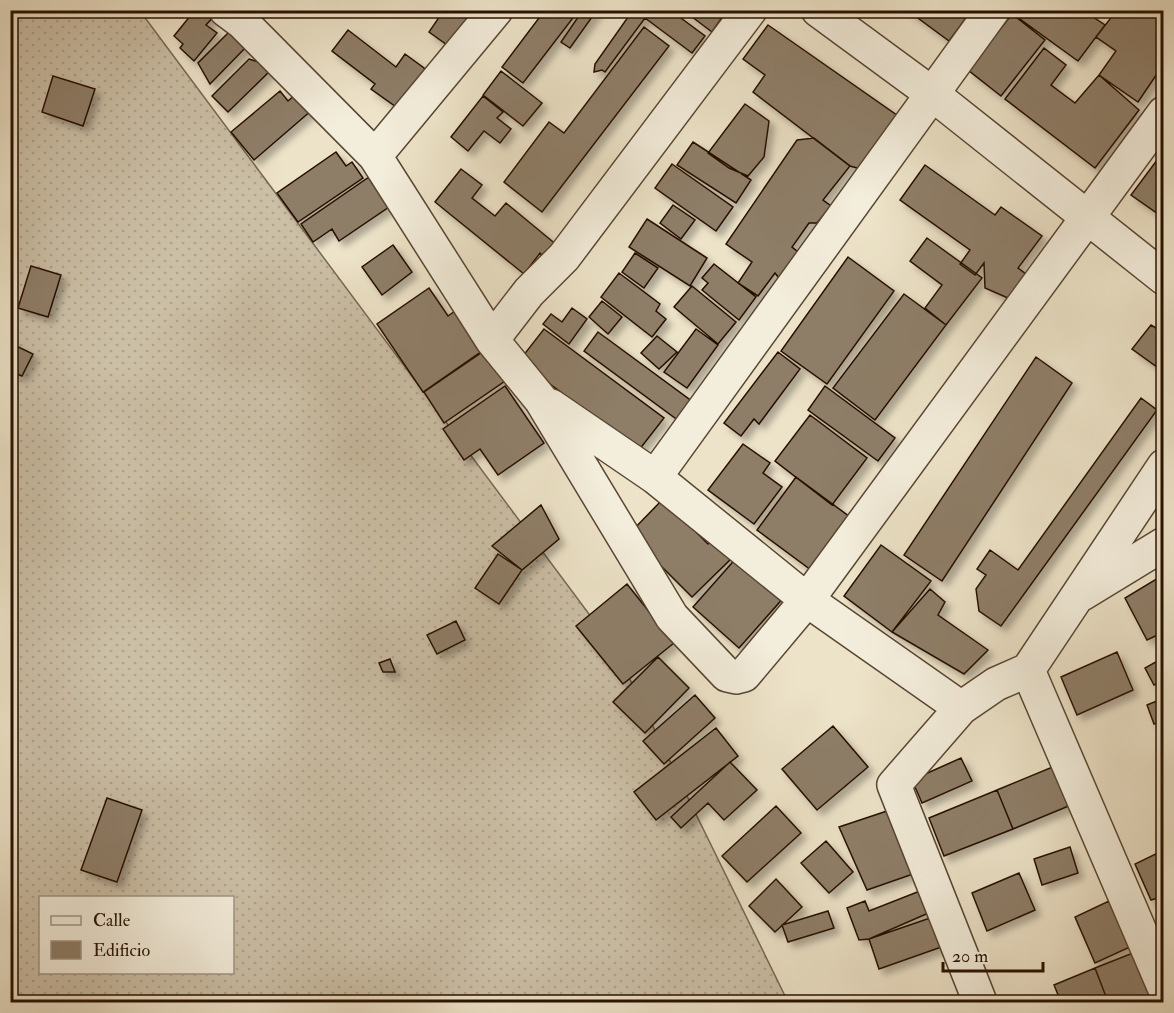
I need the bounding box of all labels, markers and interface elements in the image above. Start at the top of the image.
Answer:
legend [39,896,234,974]
text: Calle [93,909,131,932]
scale bar [943,935,1044,973]
text: Edificio [93,939,150,962]
text: 20 m [952,945,988,968]

